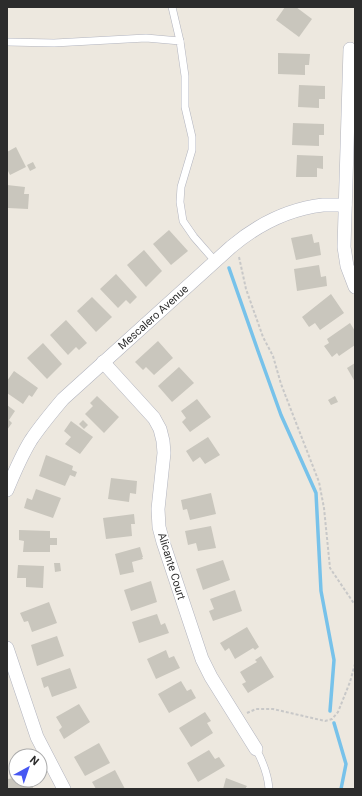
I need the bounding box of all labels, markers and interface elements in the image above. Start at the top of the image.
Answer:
street label: Mescalero Avenue [116,282,191,352]
street label: Alicante Court [155,531,188,602]
north arrow [8,748,48,788]
text: N [27,753,41,768]

